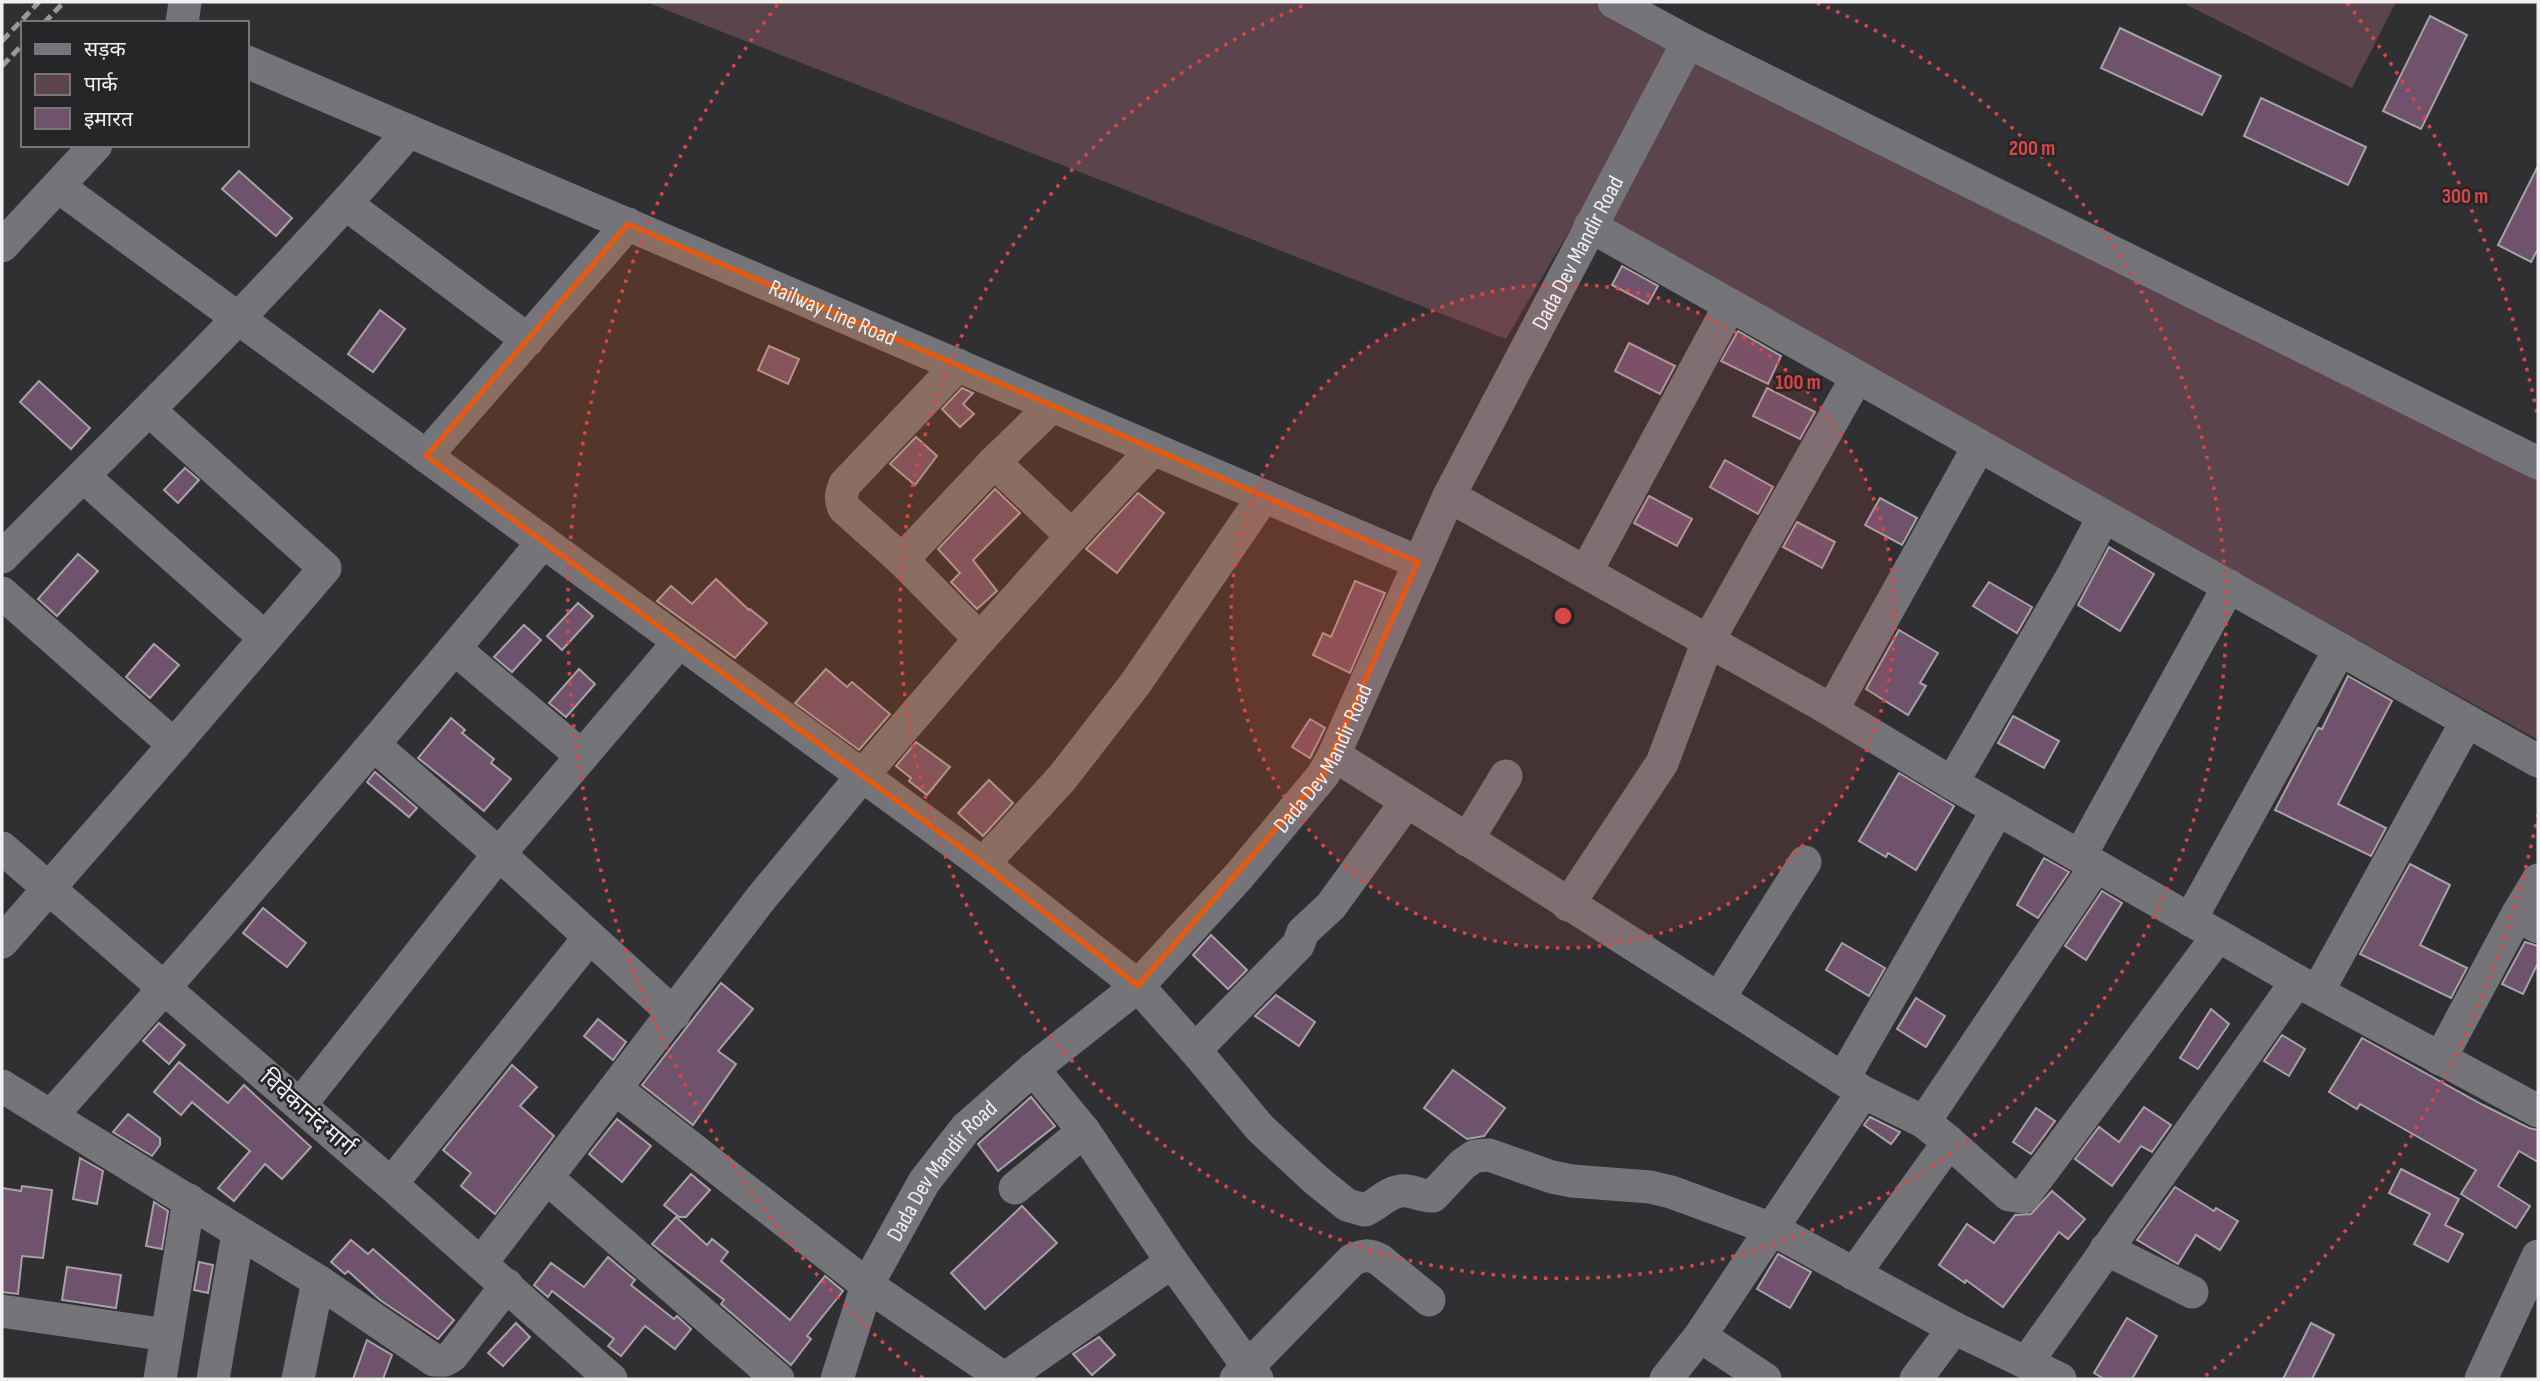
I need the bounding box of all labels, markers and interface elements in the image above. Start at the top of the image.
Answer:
legend [21,21,248,147]
text: सड़क [84,37,126,62]
text: पार्क [84,72,118,97]
text: इमारत [84,107,134,132]
text: 200 m [2009,136,2055,161]
street label: Dada Dev Mandir Road [1526,171,1630,335]
text: 300 m [2442,184,2488,209]
street label: Railway Line Road [765,274,900,353]
text: 100 m [1775,370,1821,395]
centre of rings [1551,604,1575,628]
street label: Dada Dev Mandir Road [1268,680,1379,839]
street label: विवेकानंद मार्ग [254,1064,361,1162]
street label: Dada Dev Mandir Road [881,1094,1003,1246]

